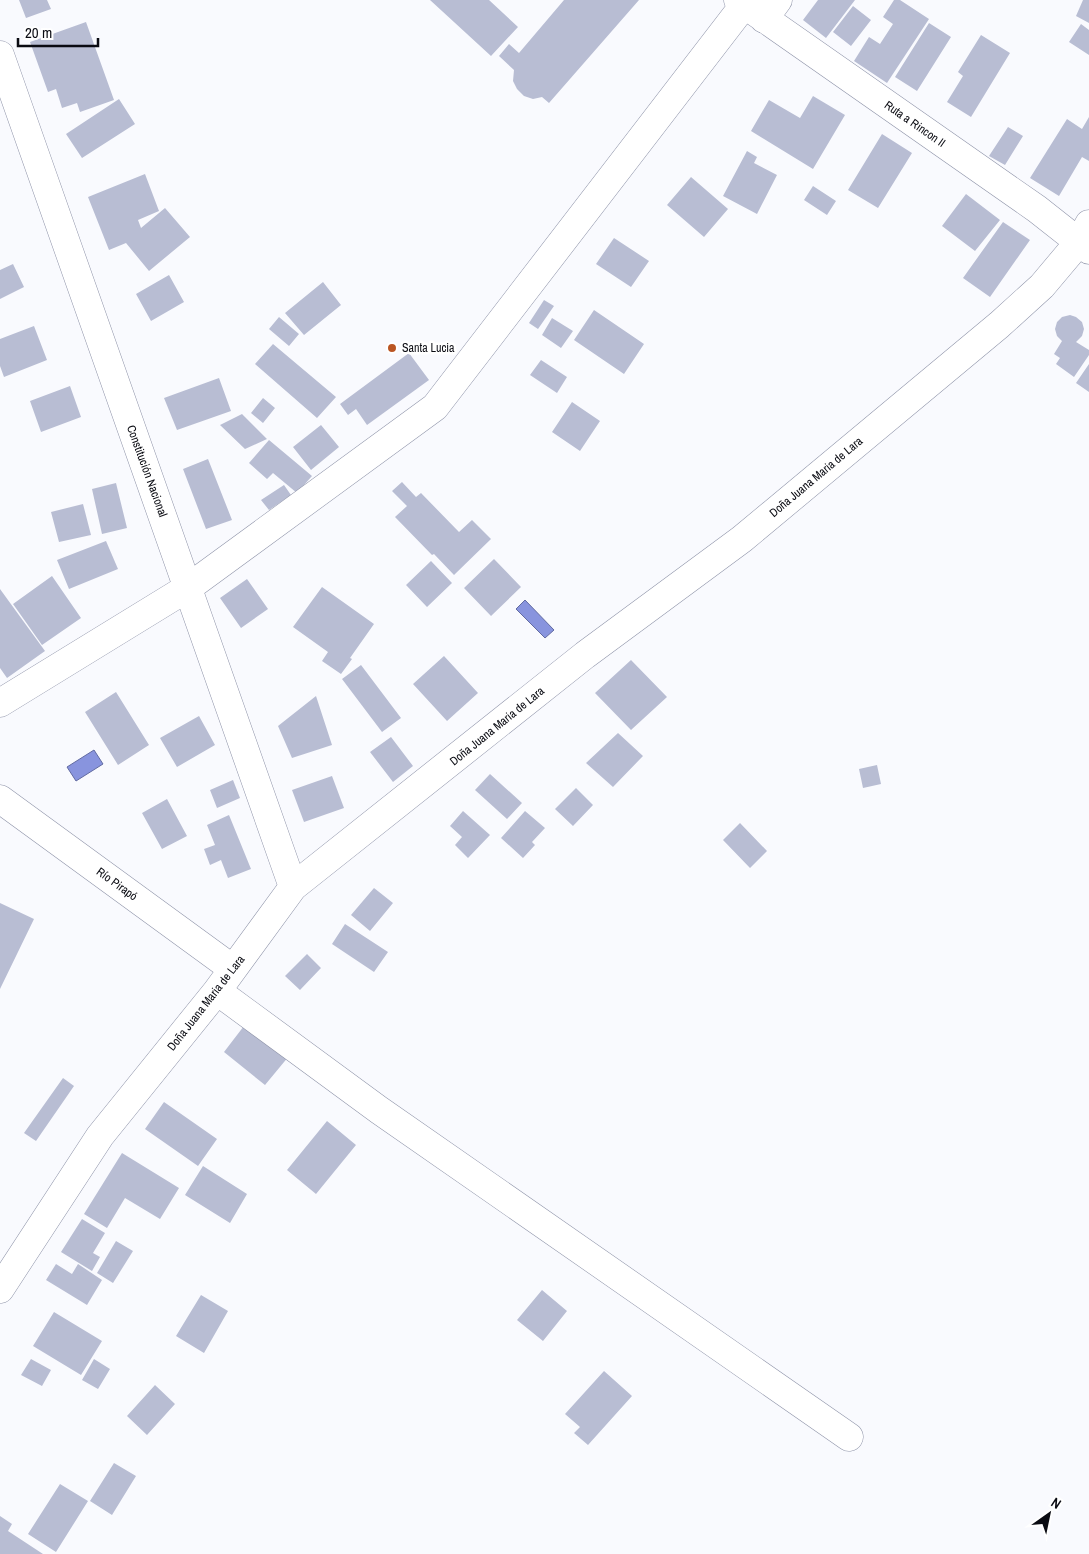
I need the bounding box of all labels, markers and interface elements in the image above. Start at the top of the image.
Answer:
scale bar [18,15,98,47]
text: 20 m [25,22,52,43]
street label: Ruta a Rincon II [881,97,949,151]
place label: Santa Lucia [402,340,455,356]
marker: Santa Lucia [386,342,398,354]
street label: Constitución Nacional [123,423,171,519]
street label: Doña Juana Maria de Lara [766,433,866,521]
street label: Doña Juana Maria de Lara [446,683,548,769]
street label: Río Pirapó [93,864,141,904]
street label: Doña Juana Maria de Lara [164,952,249,1054]
north arrow [1024,1489,1074,1539]
text: N [1048,1493,1064,1513]

